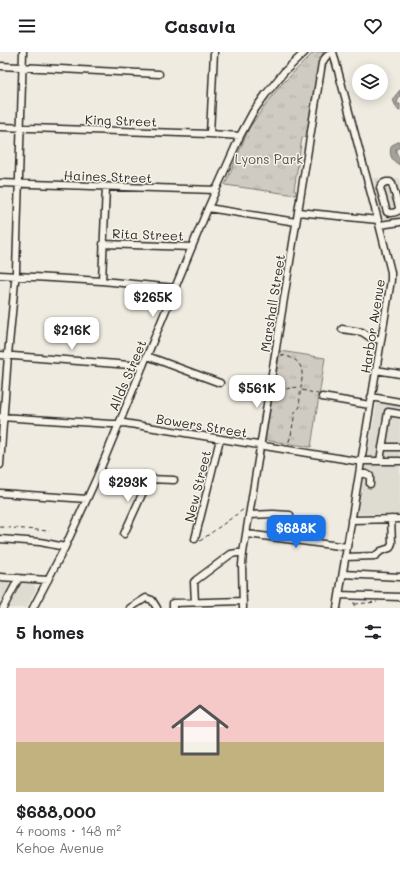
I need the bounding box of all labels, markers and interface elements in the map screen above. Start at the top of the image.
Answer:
text: Casavia [164,14,236,38]
icon: menu [16,15,38,37]
icon: heart [362,15,384,37]
map controls [352,64,388,100]
button: layers [352,64,388,100]
street label: King Street [85,110,158,130]
park label: Lyons Park [235,150,303,167]
street label: Haines Street [64,166,153,186]
street label: Rita Street [112,224,184,244]
street label: Marshall Street [256,253,288,353]
street label: Harbor Avenue [356,277,388,375]
pin: $265K [125,284,181,318]
text: $265K [133,288,173,305]
pin: $216K [44,317,100,351]
text: $216K [53,321,91,338]
street label: Allds Street [104,337,150,413]
pin: $561K [229,375,285,409]
text: $561K [238,379,276,396]
street label: Bowers Street [155,409,249,441]
street label: New Street [180,448,214,524]
pin: $293K [100,469,156,503]
text: $293K [108,473,148,490]
pin: $688K [268,515,324,549]
text: $688K [276,519,316,536]
text: 5 homes [16,621,84,643]
icon: filters [362,621,384,643]
icon: home [164,694,236,766]
text: $688,000 [16,800,96,822]
text: 4 rooms · 148 m² [16,822,121,839]
text: Kehoe Avenue [16,839,104,856]

